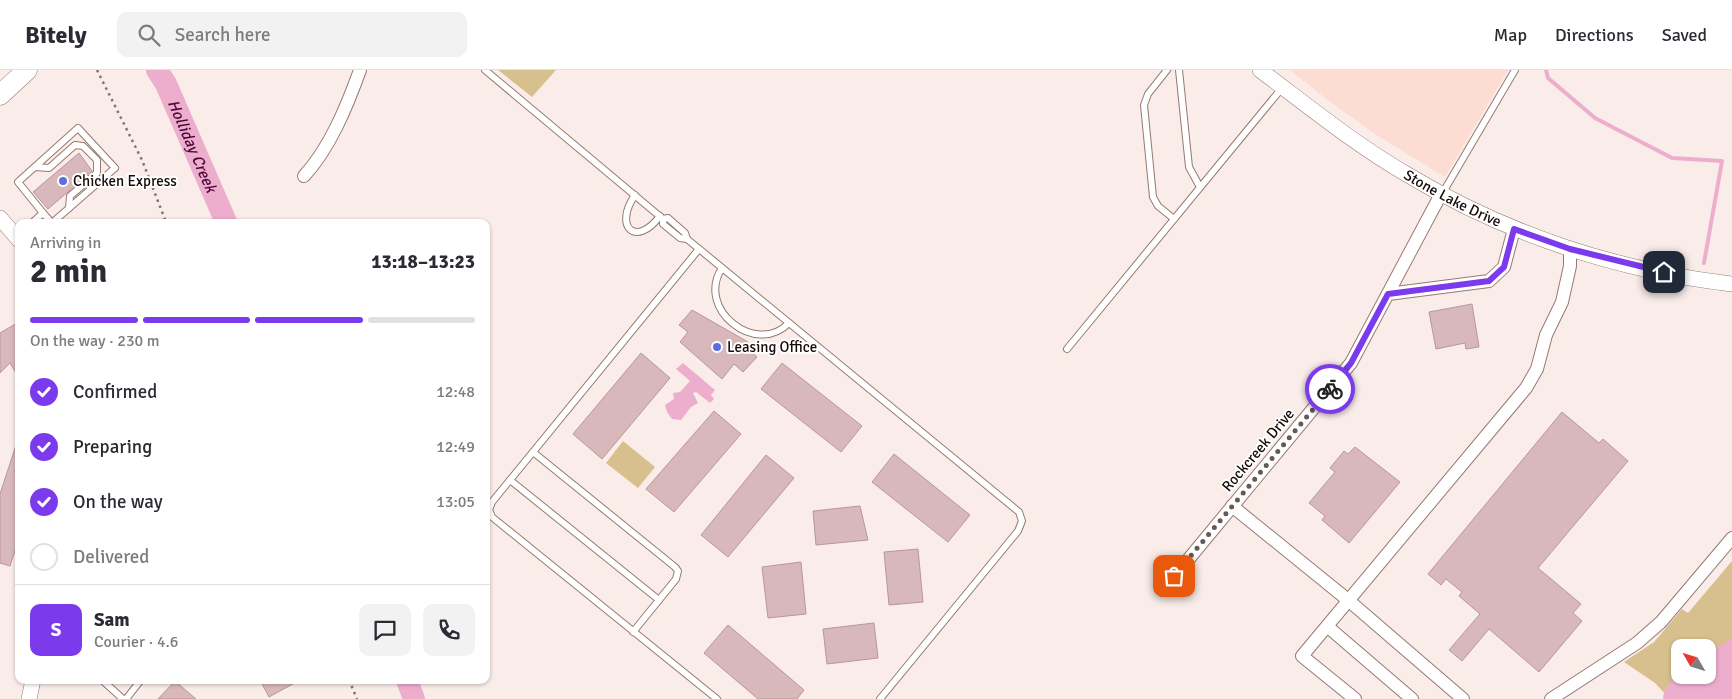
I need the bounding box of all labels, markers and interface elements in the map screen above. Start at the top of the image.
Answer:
search box [117,12,467,57]
text: Bitely [25,20,87,50]
icon: search [135,21,163,49]
text: Search here [175,23,270,47]
text: Map [1494,24,1527,46]
text: Directions [1555,24,1634,46]
text: Saved [1662,24,1707,46]
water label: Holliday Creek [163,97,222,198]
street label: Stone Lake Drive [1401,166,1504,231]
place label: Chicken Express [73,172,177,190]
marker: Chicken Express [57,175,69,187]
text: Arriving in [30,233,101,253]
text: 13:18–13:23 [371,250,475,274]
pin [1643,251,1685,293]
text: 2 min [30,252,107,291]
icon: home [1650,258,1678,286]
text: On the way · 230 m [30,331,160,351]
place label: Leasing Office [727,338,817,356]
marker: Leasing Office [711,341,723,353]
courier [1305,364,1355,414]
icon: bike [1316,375,1344,403]
icon: check [30,378,58,406]
text: Confirmed [73,380,157,404]
text: 12:48 [436,382,475,402]
street label: Rockcreek Drive [1218,405,1298,495]
icon: check [30,433,58,461]
text: Preparing [73,435,152,459]
text: 12:49 [436,437,475,457]
icon: check [30,488,58,516]
text: On the way [73,490,163,514]
text: 13:05 [436,492,475,512]
text: Delivered [73,545,149,569]
pin [1153,555,1195,597]
icon: bag [1160,562,1188,590]
button: chat [359,604,411,656]
button: phone [423,604,475,656]
text: Sam [94,608,130,632]
text: S [51,618,61,642]
text: Courier · 4.6 [94,632,178,652]
north arrow [1671,639,1716,684]
map controls [1671,639,1716,684]

